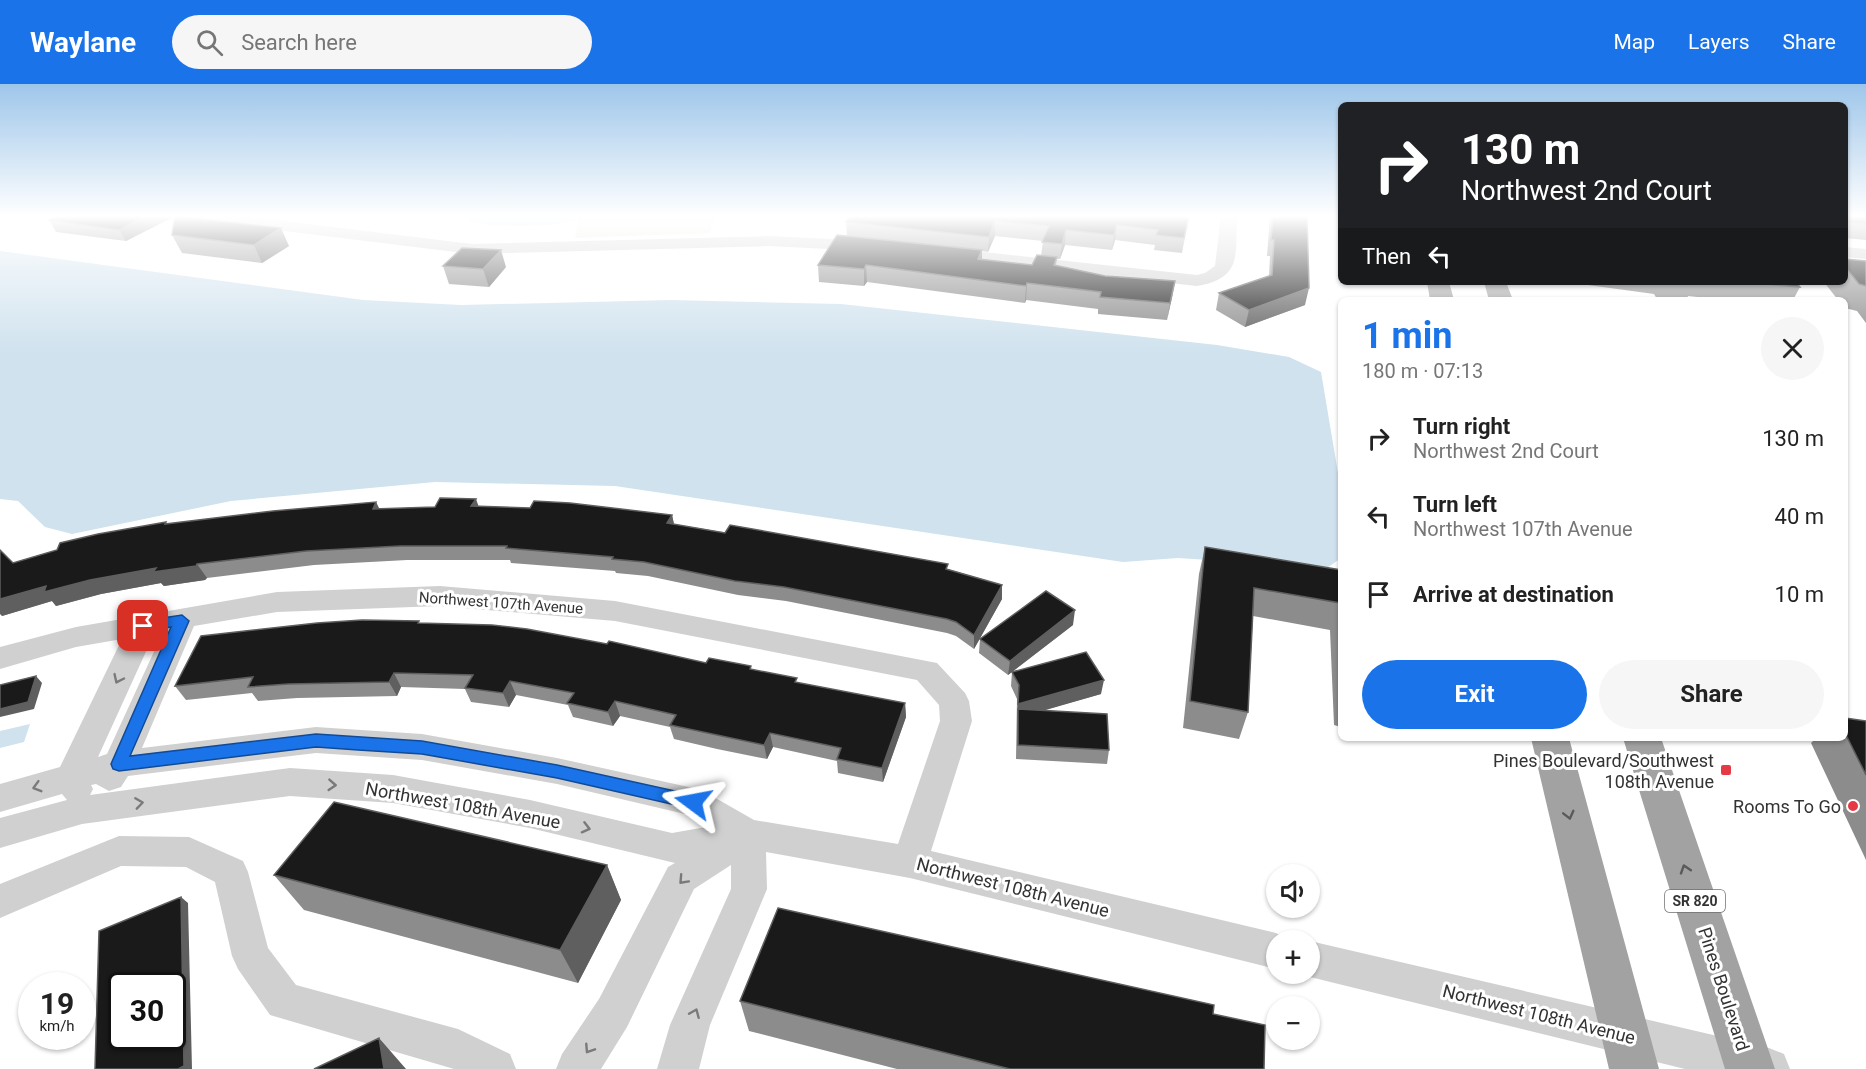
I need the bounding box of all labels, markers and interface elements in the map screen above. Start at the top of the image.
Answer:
search box [172,15,592,69]
text: Waylane [30,26,136,59]
icon: search [193,26,226,59]
text: Search here [241,30,357,55]
text: Map [1613,30,1655,54]
text: Layers [1688,30,1749,54]
text: Share [1782,30,1836,54]
text: 130 m [1461,125,1580,174]
icon: right [1362,126,1440,204]
text: Northwest 2nd Court [1461,175,1712,207]
icon: left [1423,240,1456,273]
text: Then [1362,244,1411,269]
text: 1 min [1362,315,1453,357]
button: close [1761,317,1824,380]
text: 180 m · 07:13 [1362,359,1483,383]
text: Turn right [1413,414,1510,439]
icon: right [1362,422,1395,455]
text: 130 m [1762,426,1824,451]
text: Northwest 2nd Court [1413,439,1599,463]
text: Turn left [1413,492,1497,517]
icon: left [1362,500,1395,533]
text: 40 m [1775,504,1824,529]
text: Northwest 107th Avenue [1413,517,1633,541]
icon: arrive [1362,578,1395,611]
text: Arrive at destination [1413,582,1614,607]
text: 10 m [1775,582,1824,607]
street label: Northwest 107th Avenue [418,588,584,618]
pin [117,600,168,651]
icon: arrive [126,609,159,642]
button: Exit [1362,660,1587,729]
button: Share [1599,660,1824,729]
one-way arrow [113,673,125,684]
place label: Pines Boulevard/Southwest 108th Avenue [1493,750,1714,792]
marker: Pines Boulevard/Southwest 108th Avenue [1719,763,1733,777]
position arrow [661,770,725,834]
street label: Northwest 108th Avenue [364,777,562,833]
one-way arrow [328,778,337,791]
one-way arrow [32,780,42,792]
place label: Rooms To Go [1733,796,1841,817]
one-way arrow [134,797,143,809]
marker: Rooms To Go [1846,799,1860,813]
one-way arrow [1562,810,1575,820]
one-way arrow [581,820,591,833]
street label: Northwest 108th Avenue [915,853,1111,921]
map controls [1266,864,1320,1050]
button: sound [1266,864,1320,918]
one-way arrow [1679,864,1692,875]
one-way arrow [679,873,690,883]
road number: SR 820 [1665,890,1725,912]
street label: Pines Boulevard [1694,925,1754,1053]
button: + [1266,930,1320,984]
speed limit sign: 30 [108,972,186,1050]
street label: Northwest 108th Avenue [1441,980,1637,1048]
text: 19 [40,986,74,1021]
button: − [1266,996,1320,1050]
one-way arrow [688,1008,700,1019]
text: km/h [39,1017,75,1035]
one-way arrow [586,1043,597,1054]

